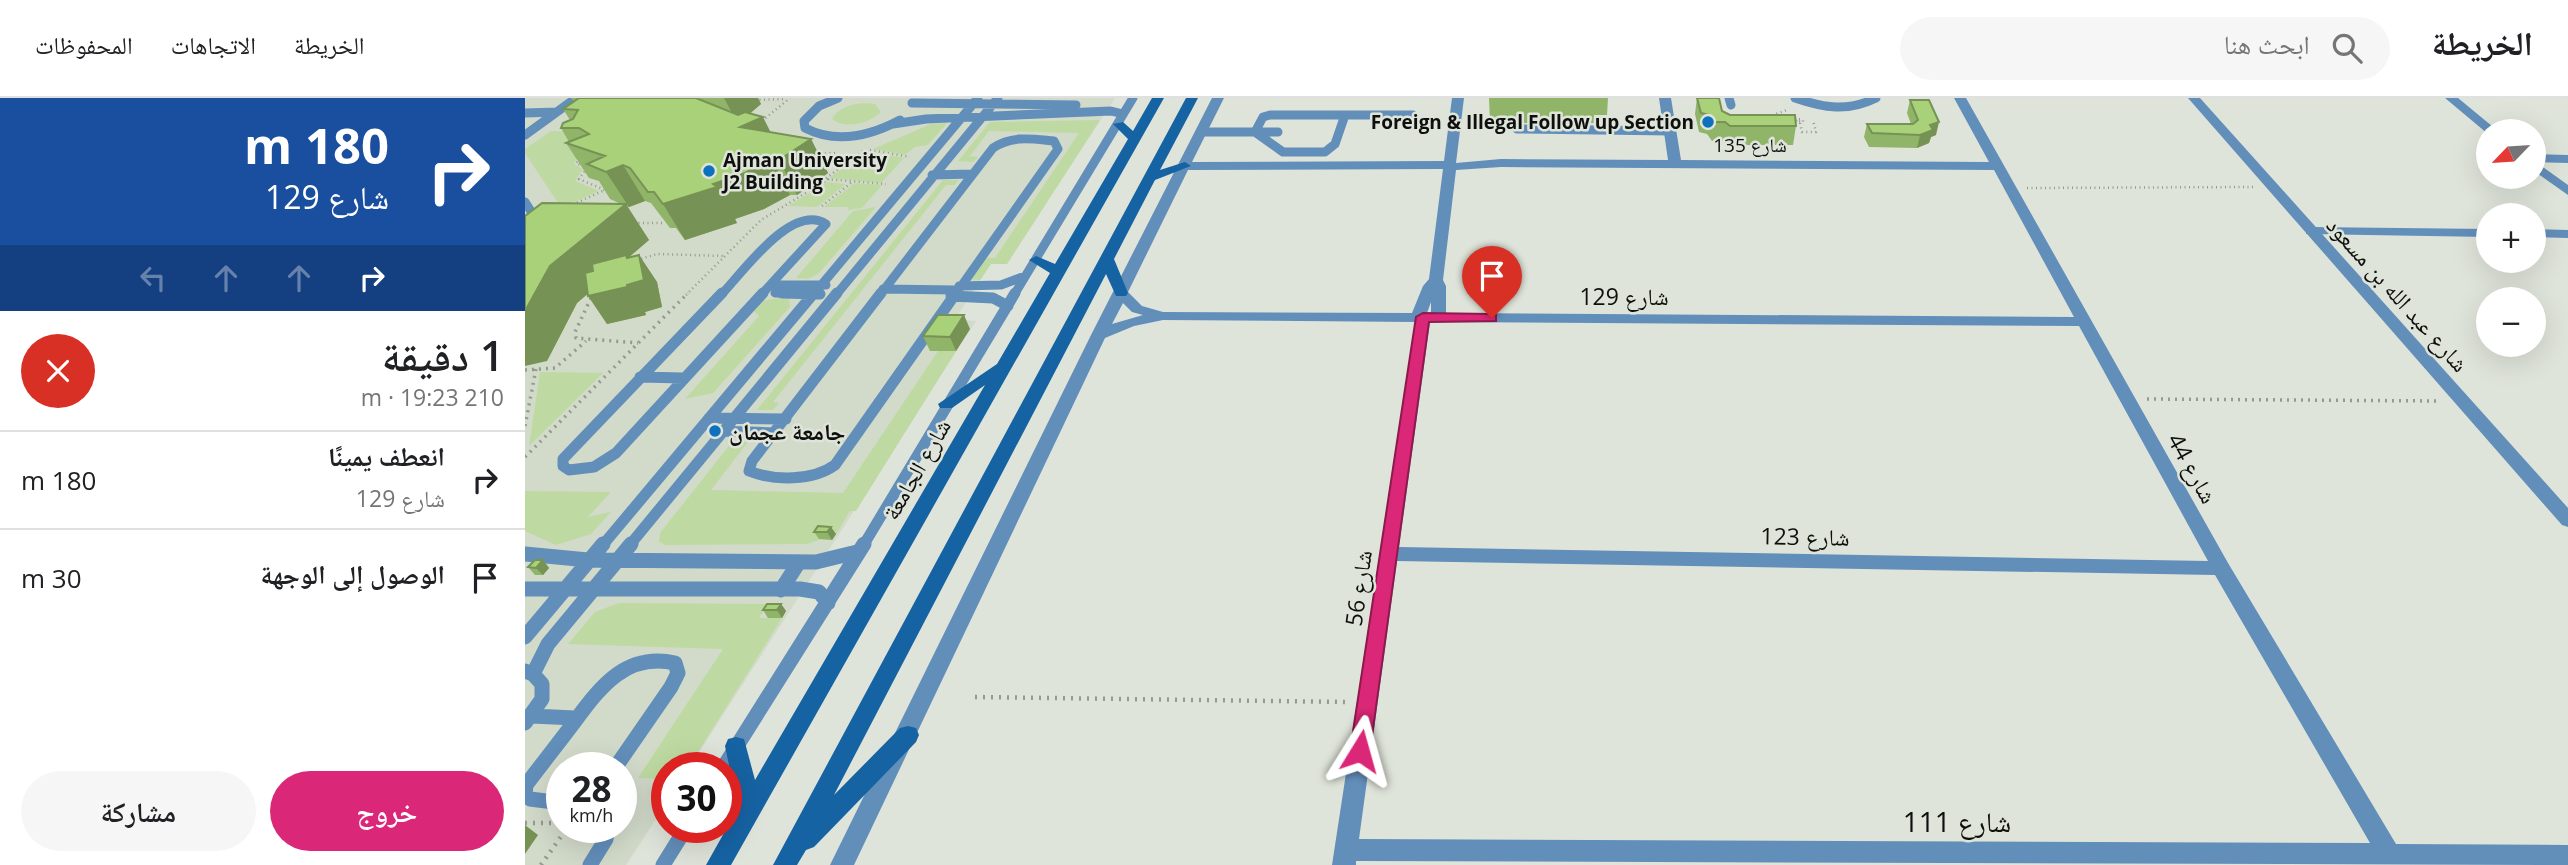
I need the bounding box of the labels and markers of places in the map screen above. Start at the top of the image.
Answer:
place label: Foreign & Illegal Follow up Section [1371,109,1694,135]
marker: Foreign & Illegal Follow up Section [1700,114,1716,130]
place label: Ajman University J2 Building [721,147,887,195]
marker: Ajman University J2 Building [701,163,717,179]
pin [1462,246,1522,318]
place label: جامعة عجمان [729,415,846,447]
marker: جامعة عجمان [707,423,723,439]

